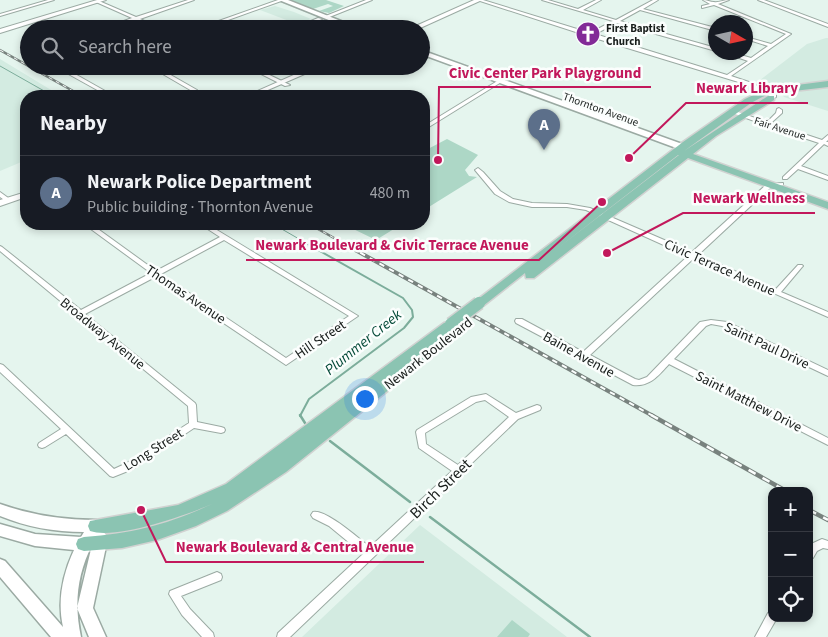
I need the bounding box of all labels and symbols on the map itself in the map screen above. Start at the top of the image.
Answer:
north arrow [708,15,753,60]
church icon: First Baptist Church [575,21,601,47]
place label: First Baptist Church [606,21,666,49]
callout: Civic Center Park Playground [439,57,651,87]
text: Civic Center Park Playground [449,63,641,84]
callout: Newark Library [686,73,808,103]
text: Newark Library [696,78,798,99]
street label: Thornton Avenue [561,89,641,130]
pin: A [528,109,560,150]
street label: Fair Avenue [752,113,808,144]
callout: Newark Wellness [683,183,815,213]
text: Newark Wellness [693,188,806,209]
callout: Newark Boulevard & Civic Terrace Avenue [246,230,539,260]
street label: Civic Terrace Avenue [661,234,778,301]
text: Newark Boulevard & Civic Terrace Avenue [255,235,529,256]
street label: Thomas Avenue [141,260,230,329]
street label: Broadway Avenue [55,293,149,375]
water label: Plummer Creek [320,304,407,380]
street label: Newark Boulevard [380,313,477,395]
street label: Hill Street [291,315,350,364]
street label: Saint Paul Drive [721,317,812,374]
street label: Baine Avenue [539,327,618,383]
street label: Saint Matthew Drive [692,366,805,437]
your location [352,386,378,412]
street label: Long Street [120,424,187,476]
street label: Birch Street [405,453,477,524]
callout: Newark Boulevard & Central Avenue [166,532,424,562]
text: Newark Boulevard & Central Avenue [176,537,414,558]

